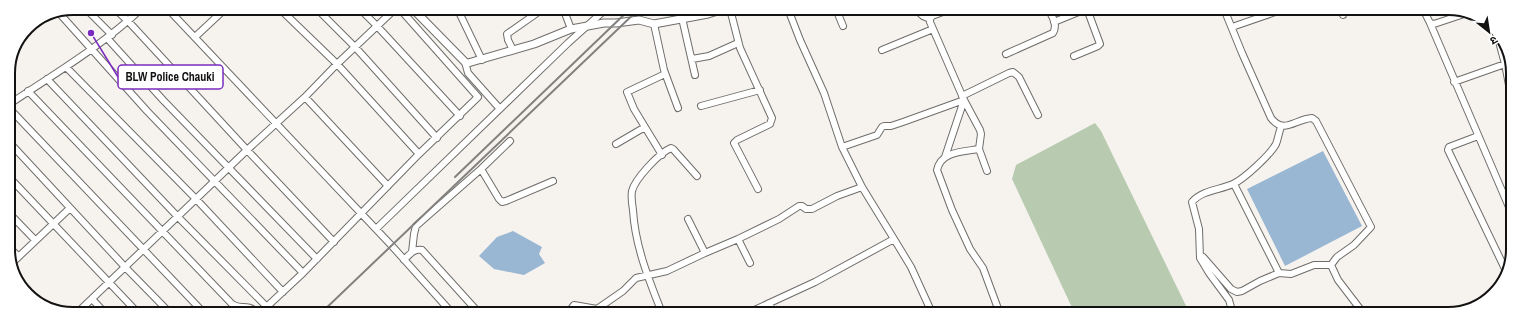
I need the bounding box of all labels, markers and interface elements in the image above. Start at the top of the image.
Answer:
north arrow [1469,12,1509,52]
text: उ [1487,33,1500,49]
callout: BLW Police Chauki [118,65,223,89]
text: BLW Police Chauki [125,69,215,85]

